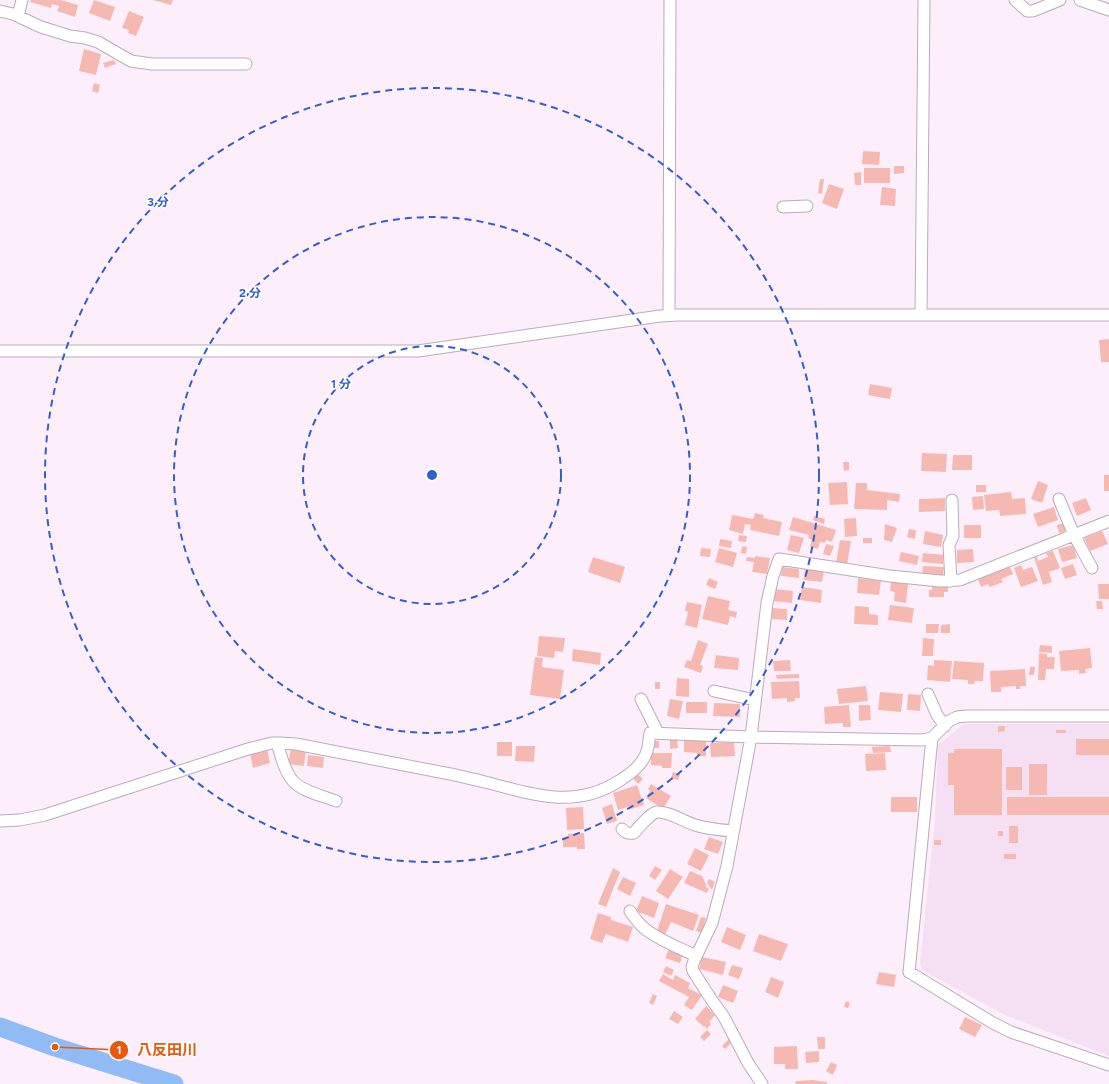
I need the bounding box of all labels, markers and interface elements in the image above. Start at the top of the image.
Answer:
text: 3 分 [147,195,169,209]
text: 2 分 [239,286,261,300]
text: 1 分 [331,377,351,391]
centre of rings [425,468,439,482]
callout: 八反田川 [109,1036,205,1063]
text: 八反田川 [137,1041,197,1059]
text: 1 [116,1043,122,1057]

